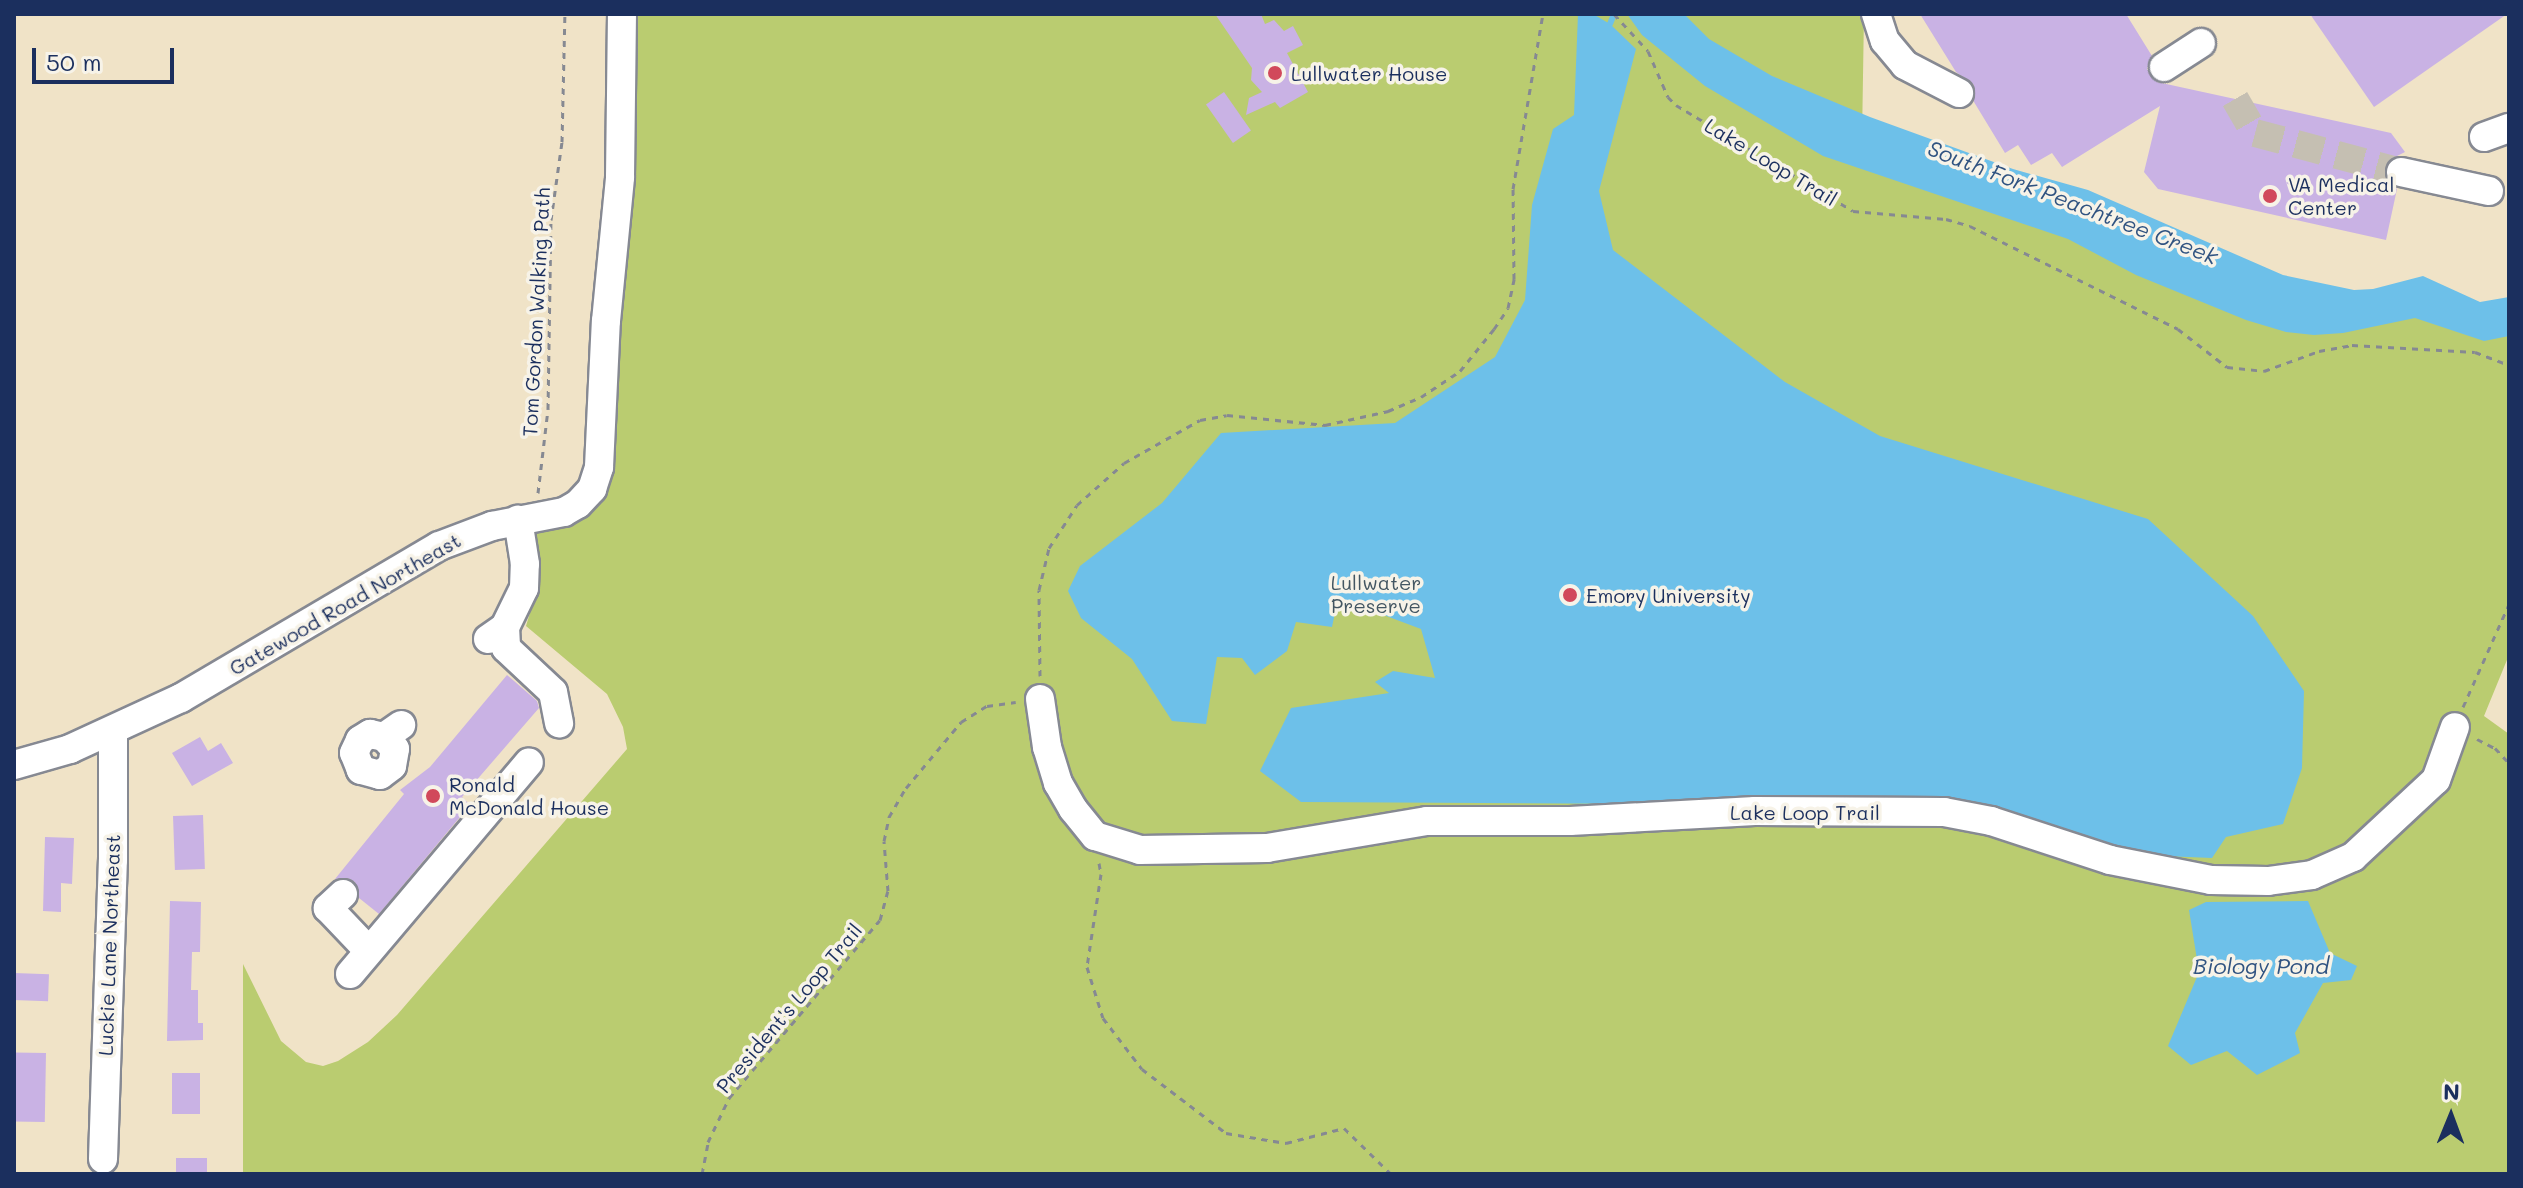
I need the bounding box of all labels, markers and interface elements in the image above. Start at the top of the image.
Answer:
scale bar [36,32,178,82]
text: 50 m [46,46,102,77]
place label: Lullwater House [1291,61,1447,85]
marker: Lullwater House [1266,64,1284,82]
street label: Lake Loop Trail [1700,113,1842,211]
water label: South Fork Peachtree Creek [1924,134,2222,270]
place label: VA Medical Center [2288,172,2394,219]
marker: VA Medical Center [2259,185,2281,207]
street label: Tom Gordon Walking Path [517,187,555,437]
street label: Gatewood Road Northeast [225,528,465,680]
park label: Lullwater Preserve [1331,570,1421,617]
place label: Emory University [1586,583,1751,607]
marker: Emory University [1561,586,1579,604]
place label: Ronald McDonald House [449,772,609,819]
marker: Ronald McDonald House [424,787,442,805]
street label: Lake Loop Trail [1730,800,1880,824]
street label: Luckie Lane Northeast [93,834,125,1056]
street label: President's Loop Trail [711,918,867,1098]
water label: Biology Pond [2193,953,2329,979]
north arrow [2411,1076,2491,1156]
text: N [2443,1077,2460,1106]

